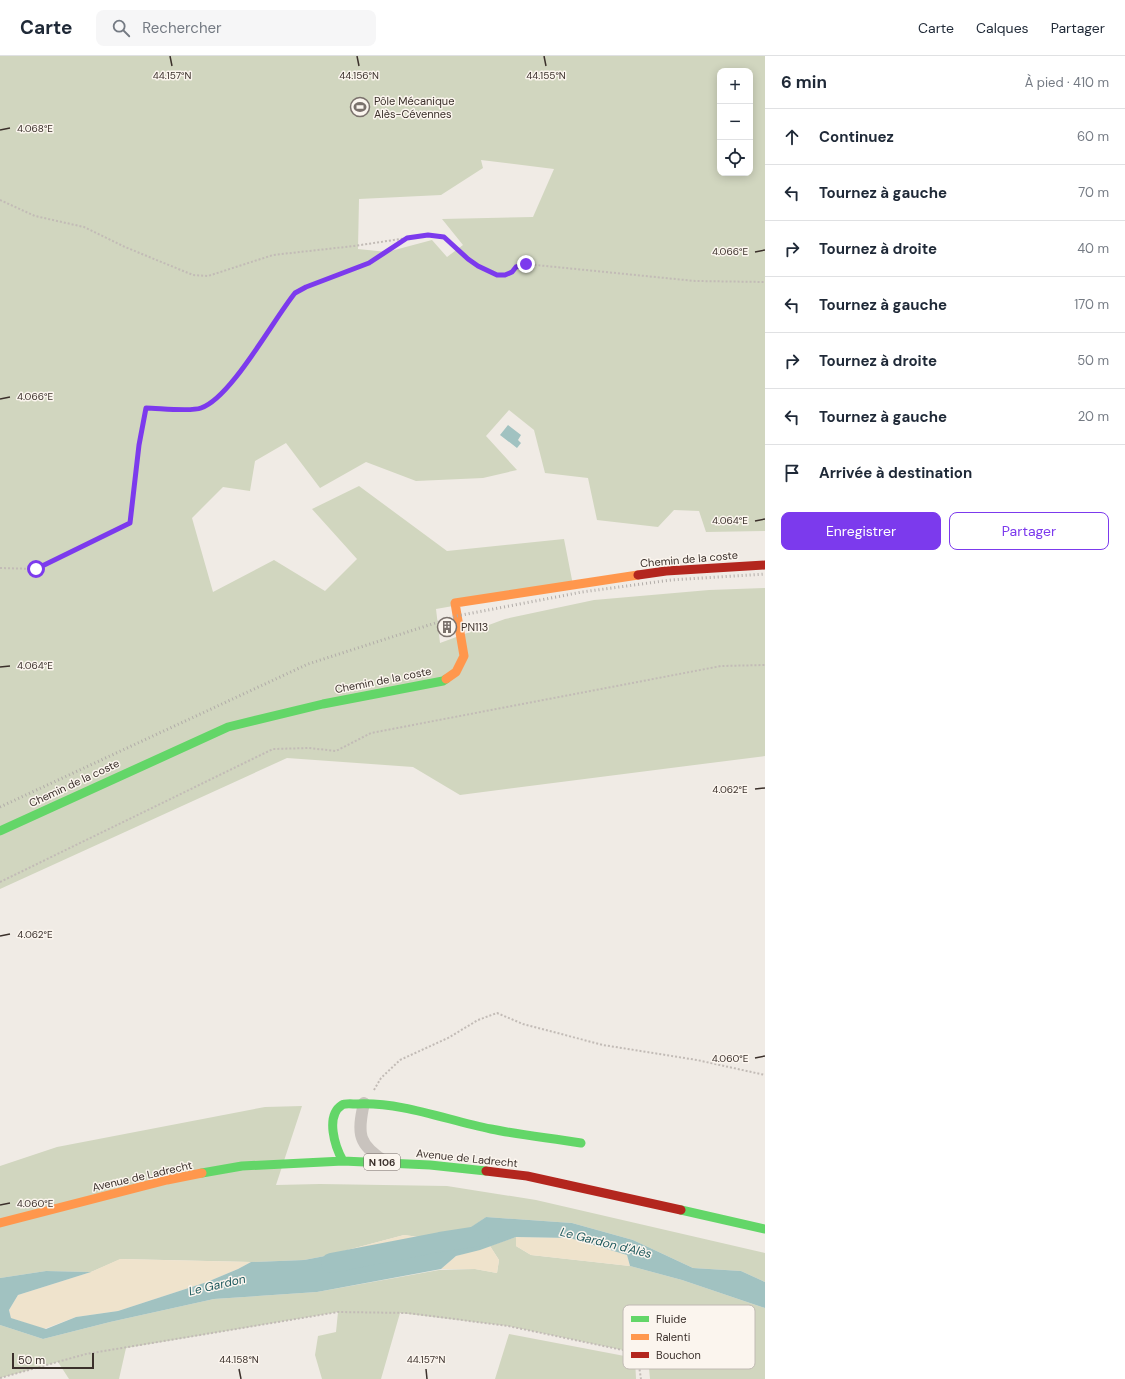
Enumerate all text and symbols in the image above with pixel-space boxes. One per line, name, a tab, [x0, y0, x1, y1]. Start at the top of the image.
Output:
search box	[96, 10, 376, 46]
text: Carte	[20, 15, 72, 40]
icon: search	[110, 17, 132, 39]
text: Rechercher	[142, 18, 222, 38]
text: Carte	[918, 19, 954, 37]
text: Calques	[976, 19, 1029, 37]
text: Partager	[1051, 19, 1105, 37]
map controls	[717, 68, 753, 176]
button: +	[717, 68, 753, 104]
text: 44.157°N	[153, 69, 191, 82]
text: 44.156°N	[339, 69, 379, 82]
text: 44.155°N	[526, 69, 566, 82]
text: 6 min	[781, 71, 827, 93]
text: À pied · 410 m	[1025, 74, 1109, 91]
place label: Pôle Mécanique Alès-Cévennes	[374, 94, 454, 121]
sports icon: Pôle Mécanique Alès-Cévennes	[349, 96, 371, 118]
button: −	[717, 104, 753, 140]
text: 4.068°E	[17, 122, 53, 135]
icon: ahead	[781, 126, 803, 148]
text: Continuez	[819, 127, 894, 147]
text: 60 m	[1077, 128, 1109, 145]
button: locate	[717, 140, 753, 176]
icon: left	[781, 182, 803, 204]
text: Tournez à gauche	[819, 183, 947, 203]
text: 70 m	[1078, 184, 1109, 201]
icon: right	[781, 238, 803, 260]
text: Tournez à droite	[819, 239, 937, 259]
text: 40 m	[1077, 240, 1109, 257]
text: 4.066°E	[712, 245, 748, 258]
route end	[517, 255, 535, 273]
icon: left	[781, 294, 803, 316]
text: Tournez à gauche	[819, 295, 947, 315]
text: 170 m	[1074, 296, 1109, 313]
icon: right	[781, 350, 803, 372]
text: Tournez à droite	[819, 351, 937, 371]
text: 50 m	[1077, 352, 1109, 369]
text: 4.066°E	[17, 390, 53, 403]
icon: left	[781, 406, 803, 428]
text: Tournez à gauche	[819, 407, 947, 427]
text: 20 m	[1078, 408, 1109, 425]
icon: arrive	[781, 462, 803, 484]
text: Arrivée à destination	[819, 463, 972, 483]
button: Enregistrer	[781, 512, 941, 550]
button: Partager	[949, 512, 1109, 550]
text: 4.064°E	[712, 514, 748, 527]
street label: Chemin de la coste	[640, 548, 738, 570]
route start	[27, 560, 45, 578]
building icon: PN113	[436, 616, 458, 638]
place label: PN113	[461, 620, 488, 634]
text: 4.064°E	[17, 659, 53, 672]
street label: Chemin de la coste	[334, 664, 432, 696]
street label: Chemin de la coste	[27, 756, 121, 810]
text: 4.062°E	[712, 783, 748, 796]
text: 4.062°E	[17, 928, 53, 941]
text: 4.060°E	[712, 1052, 749, 1065]
street label: Avenue de Ladrecht	[416, 1146, 518, 1170]
road number: N 106	[364, 1154, 400, 1170]
street label: Avenue de Ladrecht	[91, 1158, 193, 1194]
text: 4.060°E	[17, 1197, 54, 1210]
water label: Le Gardon d'Alès	[559, 1224, 653, 1262]
water label: Le Gardon	[187, 1271, 247, 1299]
legend	[623, 1305, 755, 1369]
text: Fluide	[656, 1312, 686, 1326]
text: Ralenti	[656, 1330, 690, 1344]
text: Bouchon	[656, 1348, 701, 1362]
scale bar	[12, 1351, 94, 1370]
text: 50 m	[18, 1353, 45, 1367]
text: 44.158°N	[219, 1353, 259, 1366]
text: 44.157°N	[407, 1353, 445, 1366]

